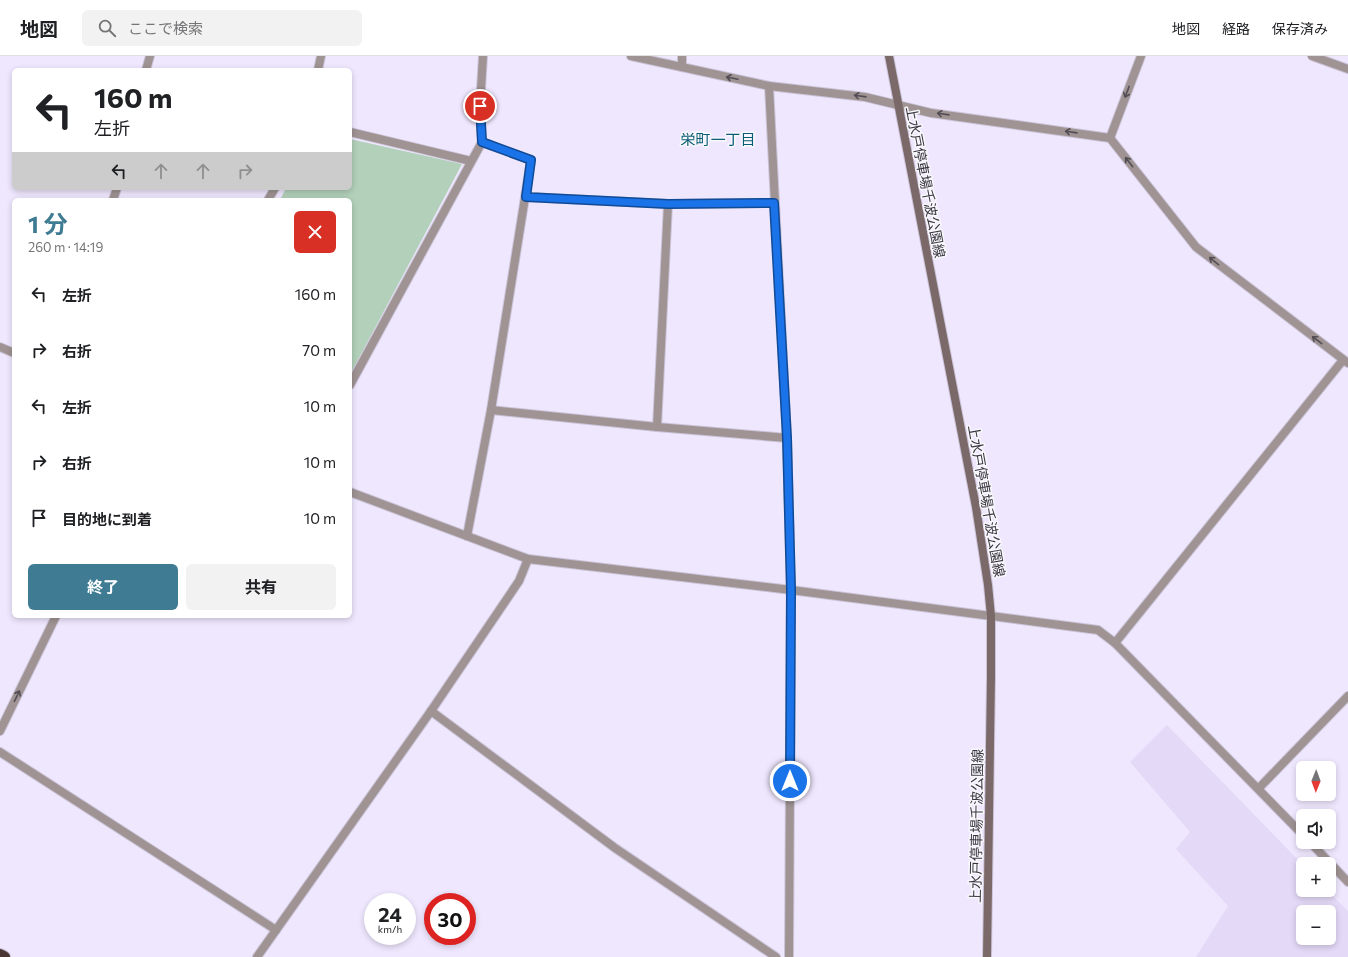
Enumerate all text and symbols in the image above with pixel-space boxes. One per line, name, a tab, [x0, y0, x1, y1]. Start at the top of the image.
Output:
search box	[82, 10, 362, 46]
text: 地図	[20, 17, 58, 40]
icon: search	[96, 17, 118, 39]
text: ここで検索	[128, 19, 203, 37]
text: 地図	[1172, 20, 1200, 37]
text: 経路	[1222, 20, 1250, 37]
text: 保存済み	[1272, 20, 1328, 37]
one-way arrow	[726, 73, 739, 81]
text: 160 m	[94, 80, 172, 114]
icon: left	[28, 84, 80, 136]
one-way arrow	[1123, 86, 1131, 98]
pin	[463, 89, 497, 123]
one-way arrow	[854, 92, 867, 100]
icon: arrive	[469, 95, 491, 117]
street label: 上水戸停車場千波公園線	[903, 105, 949, 259]
one-way arrow	[937, 110, 950, 118]
text: 左折	[94, 117, 130, 139]
one-way arrow	[1065, 128, 1078, 136]
district label: 栄町一丁目	[680, 130, 756, 148]
one-way arrow	[1125, 157, 1134, 168]
icon: left	[108, 160, 130, 182]
icon: ahead	[150, 160, 172, 182]
icon: ahead	[192, 160, 214, 182]
icon: right	[234, 160, 256, 182]
text: 1 分	[28, 209, 67, 238]
button: close	[294, 211, 336, 253]
text: 260 m · 14:19	[28, 239, 103, 255]
one-way arrow	[1208, 256, 1219, 265]
icon: left	[28, 283, 50, 305]
text: 160 m	[295, 285, 336, 303]
text: 左折	[62, 286, 92, 304]
one-way arrow	[1312, 335, 1323, 344]
icon: right	[28, 339, 50, 361]
text: 70 m	[302, 341, 336, 359]
text: 右折	[62, 342, 92, 360]
icon: left	[28, 395, 50, 417]
text: 10 m	[304, 397, 336, 415]
text: 左折	[62, 398, 92, 416]
street label: 上水戸停車場千波公園線	[965, 424, 1009, 578]
icon: right	[28, 451, 50, 473]
text: 10 m	[304, 453, 336, 471]
text: 右折	[62, 454, 92, 472]
icon: arrive	[28, 507, 50, 529]
text: 10 m	[304, 509, 336, 527]
text: 目的地に到着	[62, 510, 152, 528]
button: 終了	[28, 564, 178, 610]
button: 共有	[186, 564, 336, 610]
one-way arrow	[14, 690, 21, 702]
street label: 上水戸停車場千波公園線	[966, 749, 986, 903]
position arrow	[769, 760, 811, 802]
north arrow	[1296, 761, 1336, 801]
map controls	[1296, 761, 1336, 945]
button: sound	[1296, 809, 1336, 849]
button: +	[1296, 857, 1336, 897]
speed limit sign: 30	[424, 893, 476, 945]
text: 24	[378, 902, 402, 926]
button: −	[1296, 905, 1336, 945]
text: km/h	[378, 923, 402, 935]

